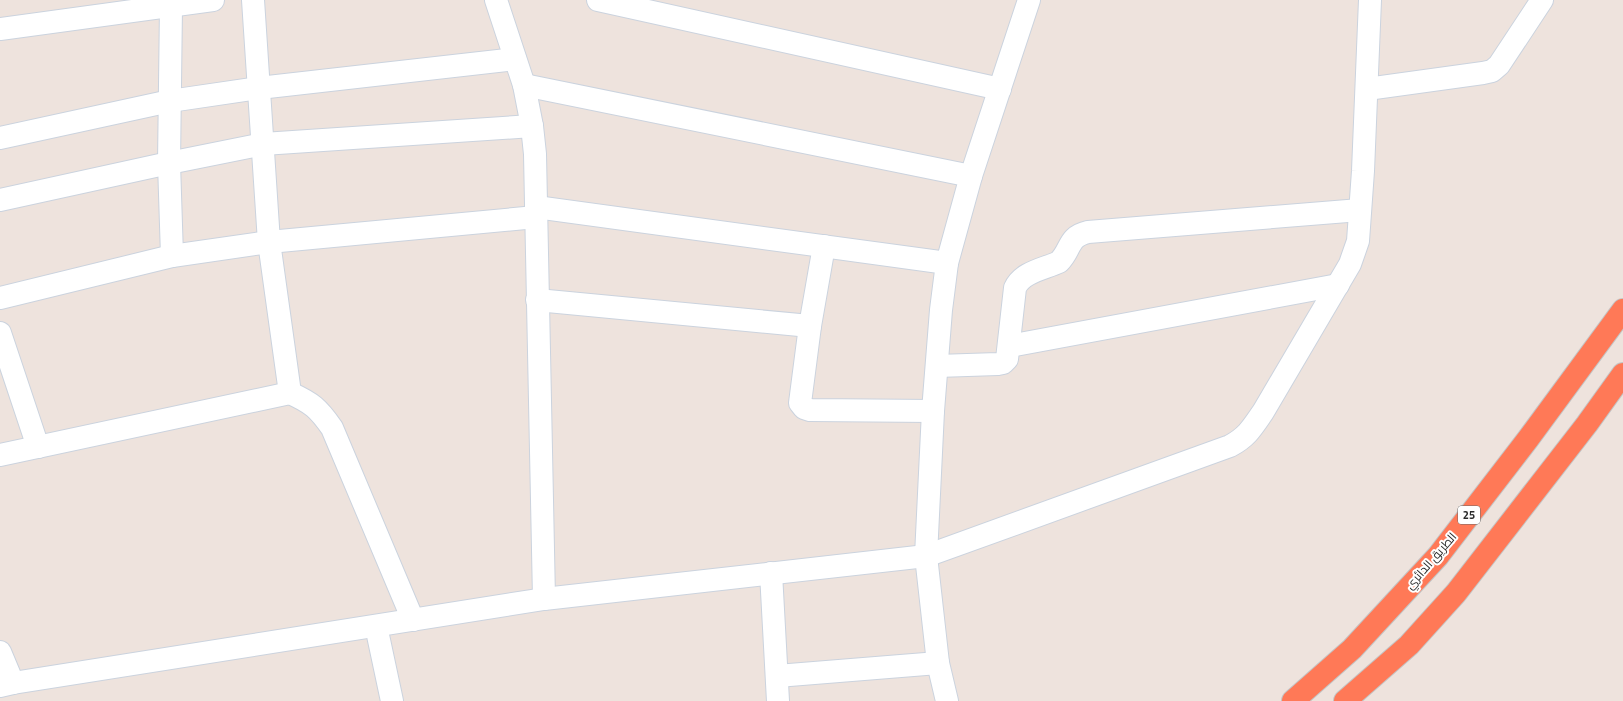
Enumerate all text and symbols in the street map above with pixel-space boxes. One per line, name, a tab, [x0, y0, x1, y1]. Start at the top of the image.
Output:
road number: 25	[1458, 506, 1480, 524]
street label: الطريق الدائري	[1400, 528, 1462, 594]

